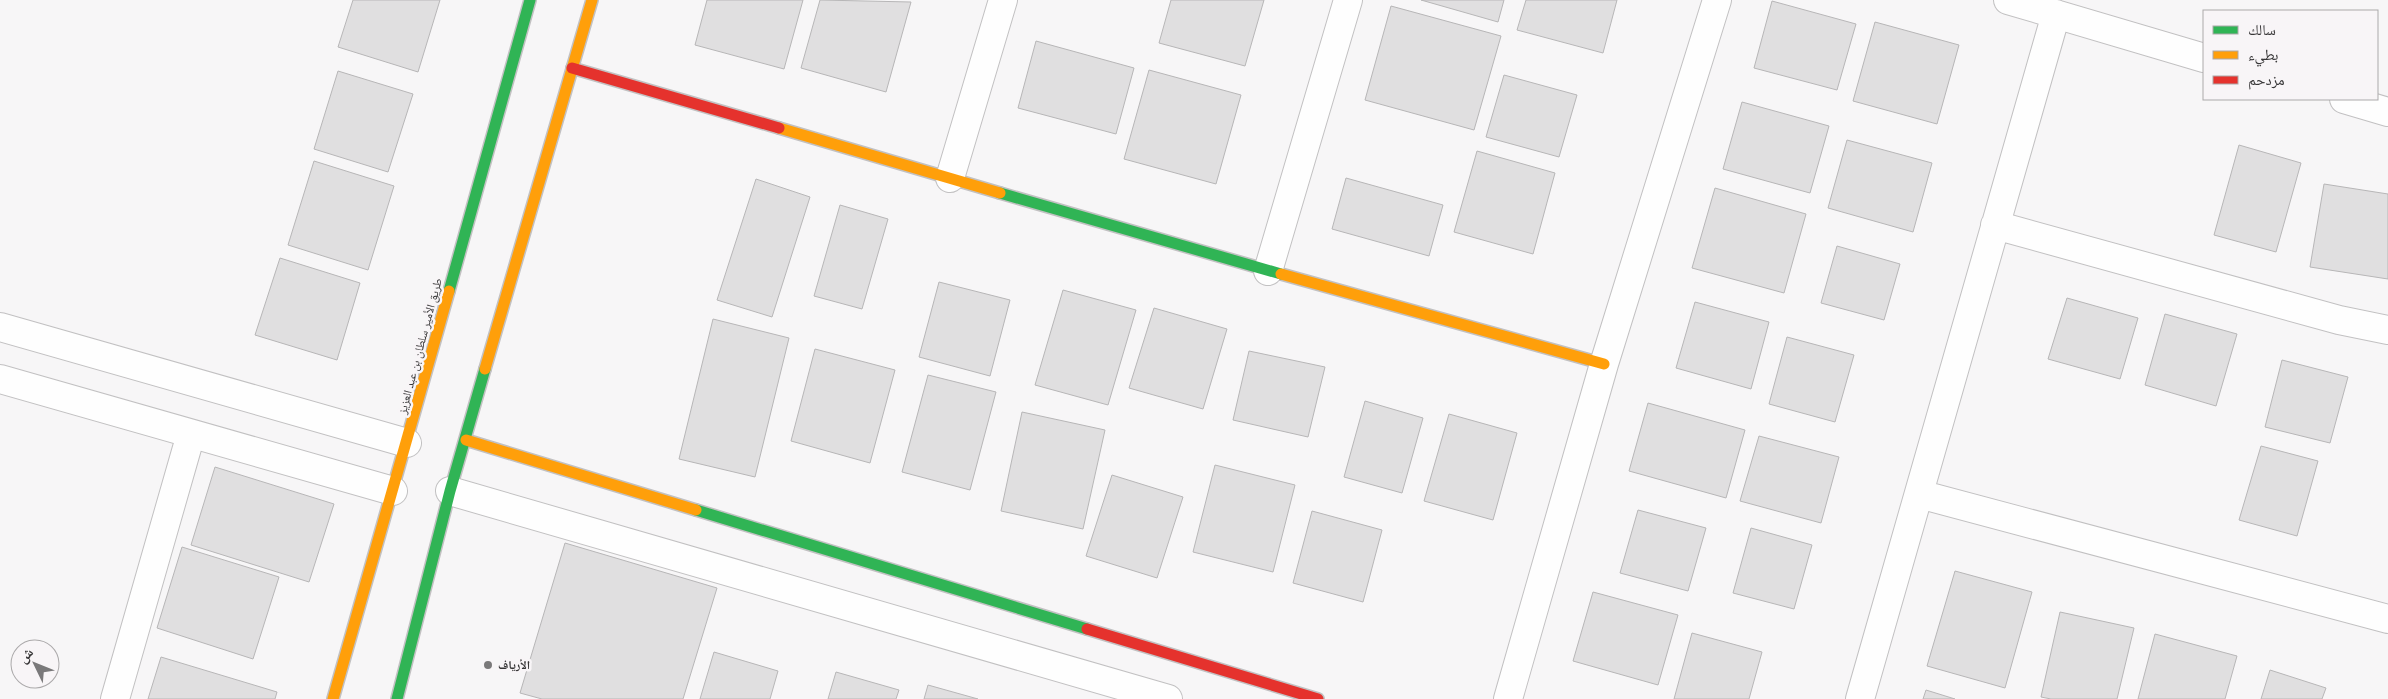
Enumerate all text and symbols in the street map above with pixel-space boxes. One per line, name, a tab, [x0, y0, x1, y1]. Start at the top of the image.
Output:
legend	[2203, 10, 2378, 100]
text: سالك	[2248, 19, 2276, 40]
text: بطيء	[2248, 44, 2278, 67]
text: مزدحم	[2248, 69, 2285, 90]
street label: طريق الأمير سلطان بن عبد العزيز	[394, 276, 446, 417]
north arrow	[10, 639, 60, 689]
text: ش	[14, 643, 37, 667]
place label: الأرياف	[498, 657, 530, 673]
marker: الأرياف	[482, 659, 494, 671]

